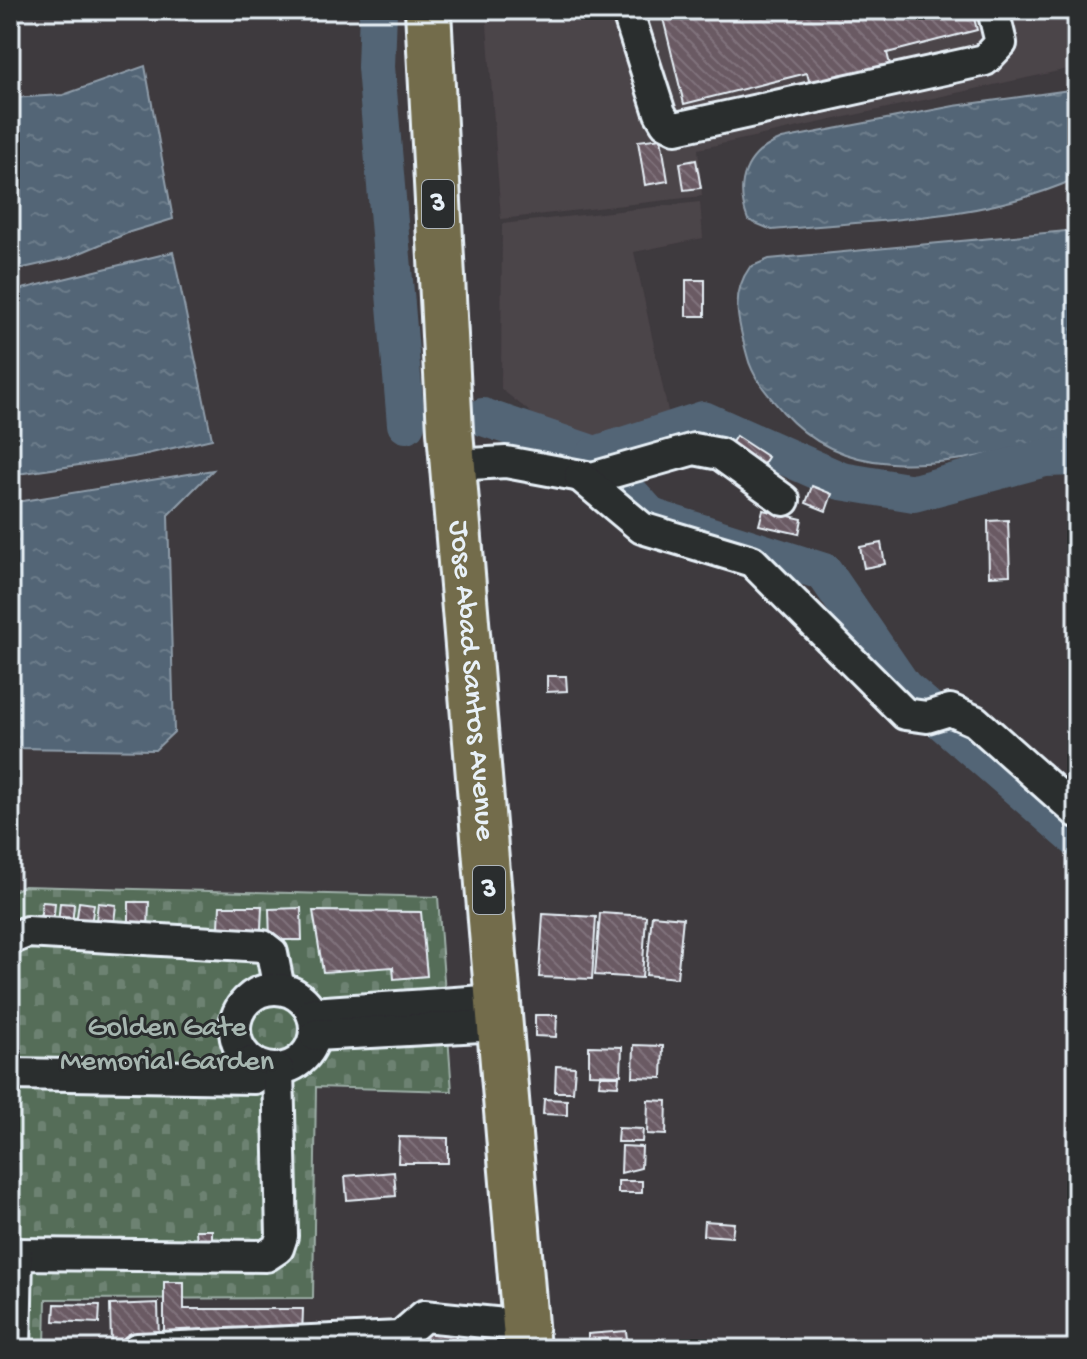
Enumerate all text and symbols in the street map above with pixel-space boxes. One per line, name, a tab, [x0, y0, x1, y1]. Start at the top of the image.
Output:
road number: 3	[422, 180, 454, 228]
street label: Jose Abad Santos Avenue	[440, 519, 502, 843]
road number: 3	[473, 866, 505, 914]
park label: Golden Gate Memorial Garden	[60, 1012, 274, 1081]

